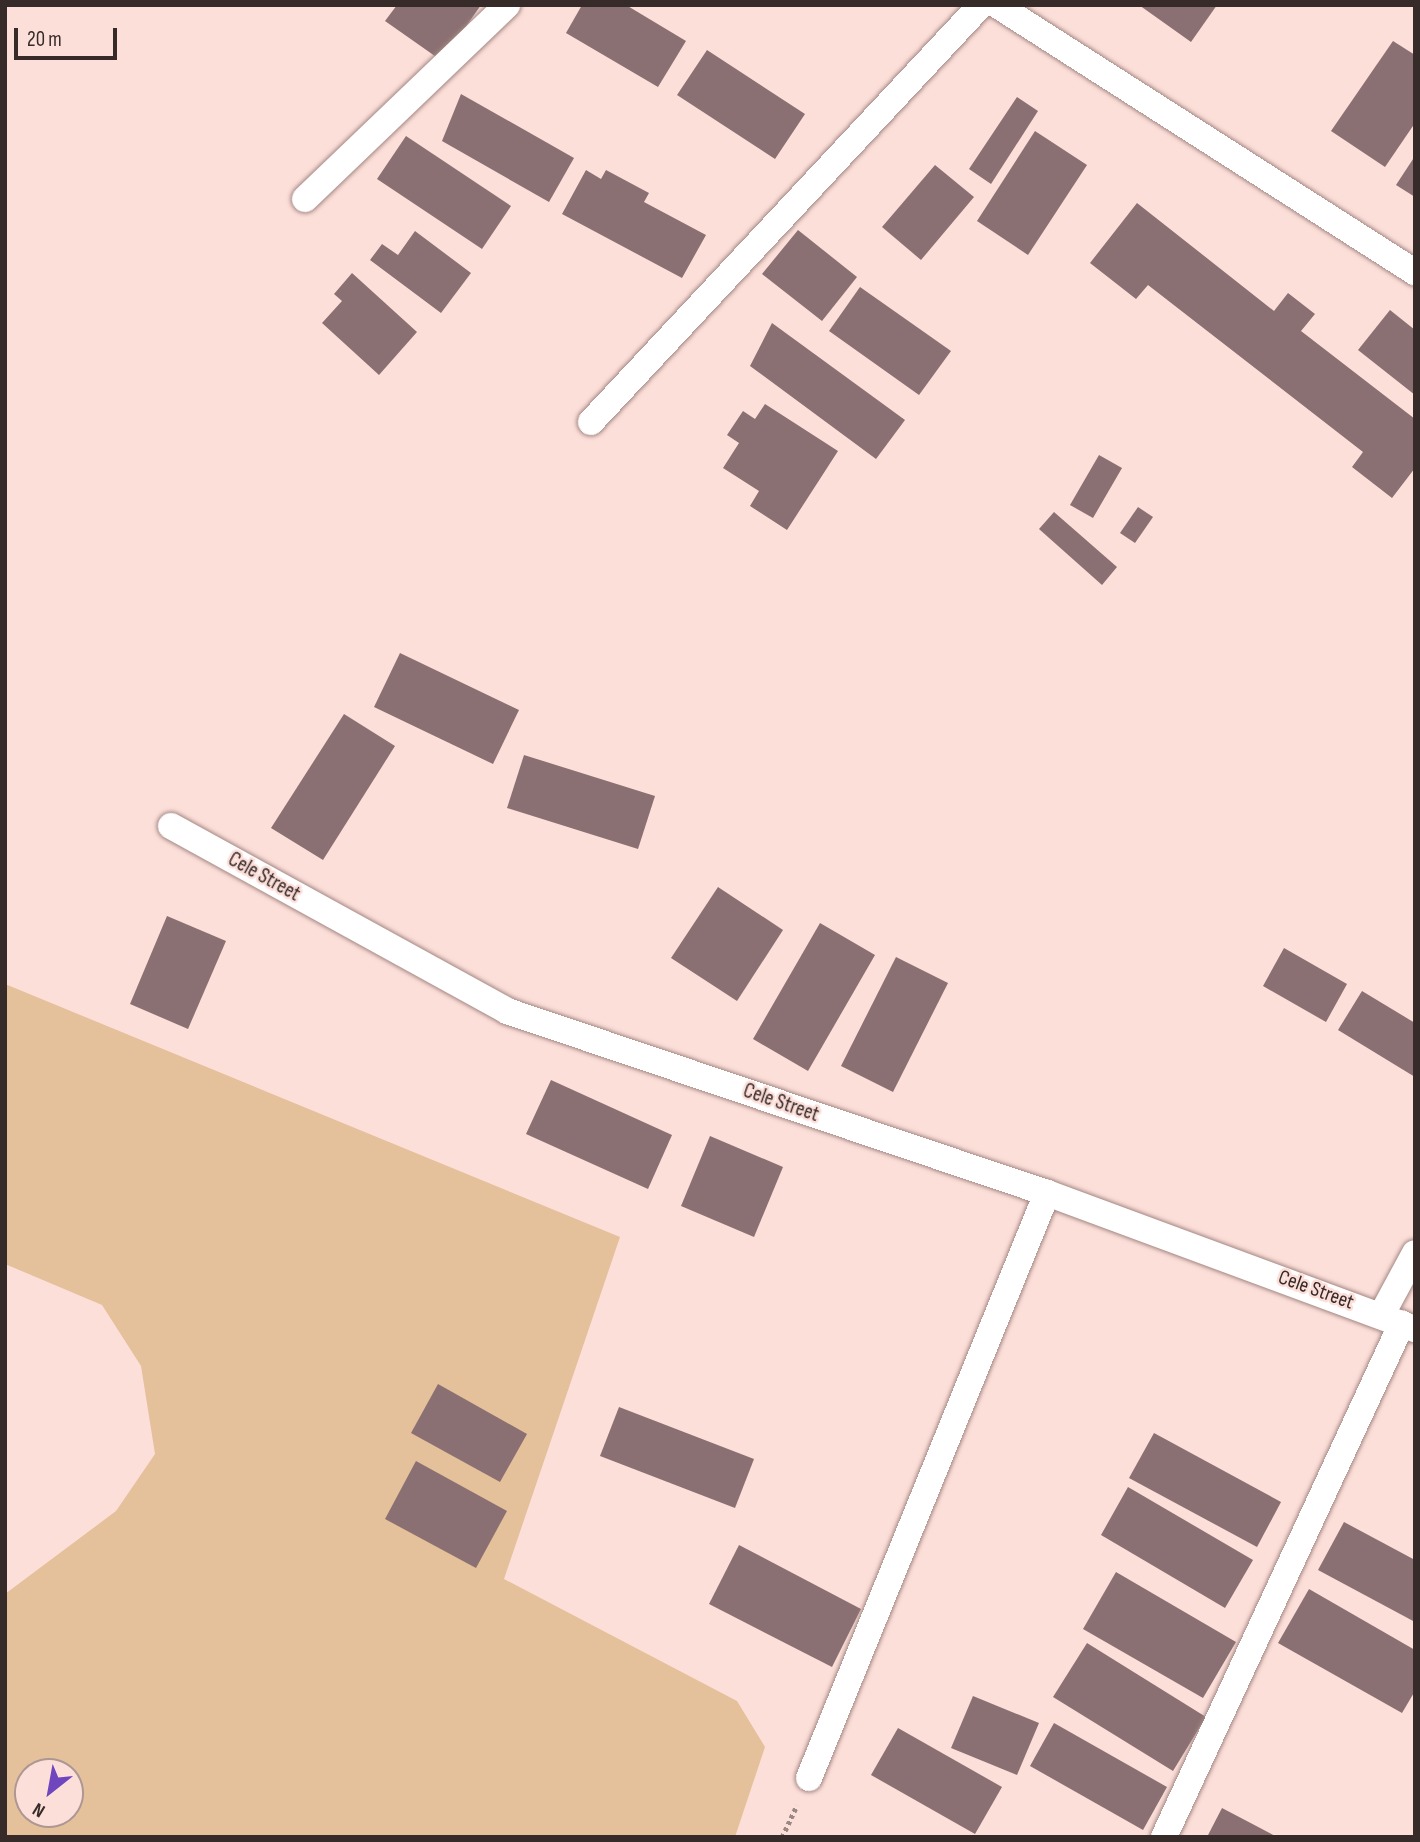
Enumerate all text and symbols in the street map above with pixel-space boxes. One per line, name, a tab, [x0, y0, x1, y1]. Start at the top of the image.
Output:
scale bar	[18, 14, 121, 58]
text: 20 m	[27, 27, 62, 52]
street label: Cele Street	[224, 847, 304, 907]
street label: Cele Street	[740, 1078, 822, 1128]
street label: Cele Street	[1275, 1265, 1357, 1315]
north arrow	[14, 1758, 84, 1828]
text: N	[29, 1797, 49, 1822]

